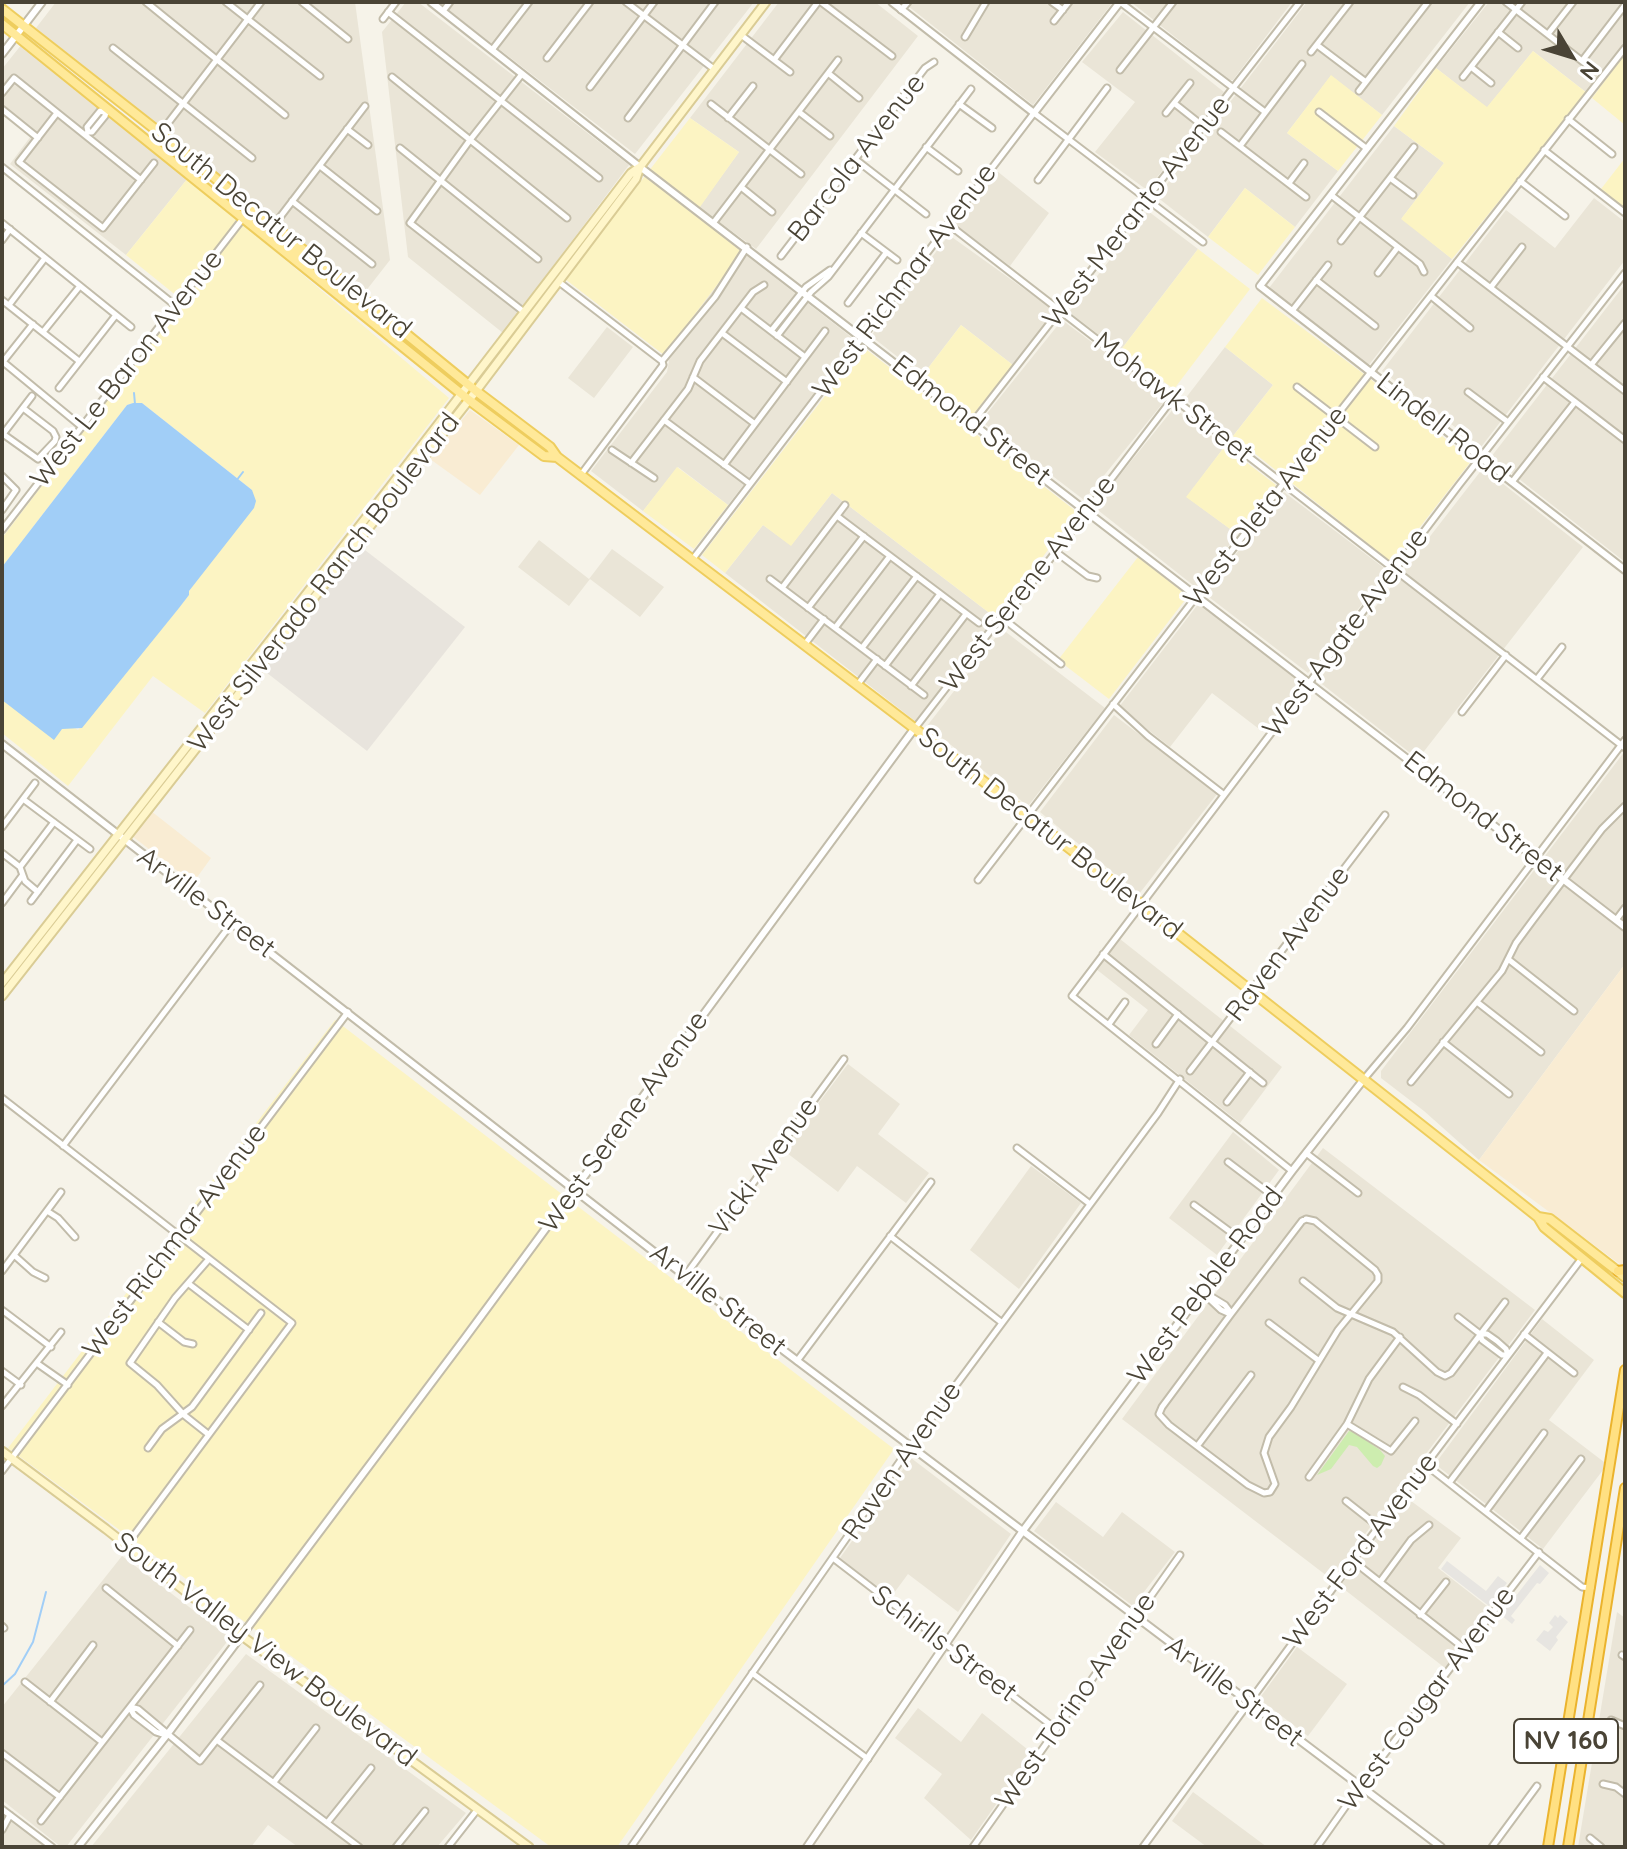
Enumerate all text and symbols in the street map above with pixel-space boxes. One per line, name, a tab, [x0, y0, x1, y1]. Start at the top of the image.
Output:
north arrow	[1531, 16, 1611, 96]
text: N	[1574, 56, 1606, 86]
street label: Barcola Avenue	[781, 67, 933, 249]
street label: West Meranto Avenue	[1036, 89, 1238, 335]
street label: South Decatur Boulevard	[144, 116, 418, 346]
street label: West Richmar Avenue	[806, 157, 1004, 405]
street label: West Le Baron Avenue	[24, 243, 230, 495]
street label: Mohawk Street	[1087, 325, 1259, 471]
street label: Edmond Street	[885, 349, 1057, 493]
street label: Lindell Road	[1370, 366, 1516, 490]
street label: West Oleta Avenue	[1177, 400, 1355, 614]
street label: West Silverado Ranch Boulevard	[181, 407, 467, 759]
street label: West Serene Avenue	[933, 469, 1123, 699]
street label: West Agate Avenue	[1256, 522, 1436, 744]
street label: South Decatur Boulevard	[912, 721, 1188, 947]
street label: Edmond Street	[1397, 745, 1569, 889]
street label: Arville Street	[131, 840, 281, 966]
street label: Raven Avenue	[1219, 860, 1357, 1028]
street label: West Serene Avenue	[532, 1005, 716, 1239]
street label: Vicki Avenue	[702, 1091, 826, 1243]
street label: West Richmar Avenue	[76, 1117, 274, 1365]
street label: West Pebble Road	[1121, 1181, 1291, 1391]
street label: Arville Street	[643, 1236, 793, 1364]
street label: Raven Avenue	[835, 1375, 969, 1547]
street label: West Ford Avenue	[1277, 1447, 1445, 1655]
street label: South Valley View Boulevard	[107, 1525, 423, 1775]
street label: Schirlls Street	[865, 1578, 1023, 1710]
street label: West Cougar Avenue	[1332, 1580, 1522, 1818]
street label: West Torino Avenue	[989, 1586, 1163, 1816]
street label: Arville Street	[1159, 1629, 1309, 1755]
road number: NV 160	[1514, 1719, 1618, 1763]

